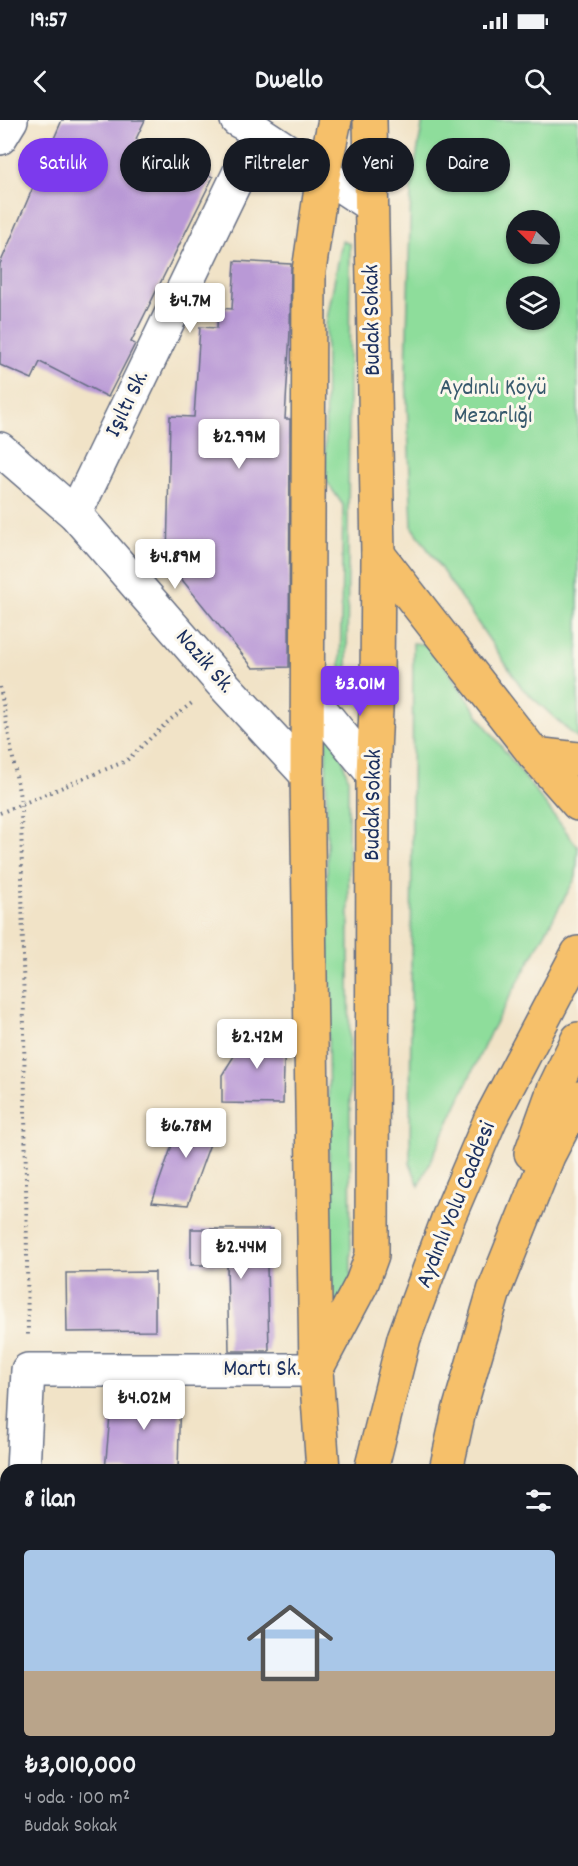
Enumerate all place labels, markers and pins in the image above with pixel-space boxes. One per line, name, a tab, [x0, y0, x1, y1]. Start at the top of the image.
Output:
pin: ₺4.7M	[148, 283, 232, 334]
pin: ₺2.99M	[190, 419, 288, 470]
pin: ₺4.89M	[126, 539, 224, 590]
pin: ₺3.01M	[311, 666, 409, 717]
pin: ₺2.42M	[208, 1019, 306, 1070]
pin: ₺6.78M	[137, 1108, 235, 1159]
pin: ₺2.44M	[192, 1229, 290, 1280]
pin: ₺4.02M	[95, 1380, 193, 1431]

